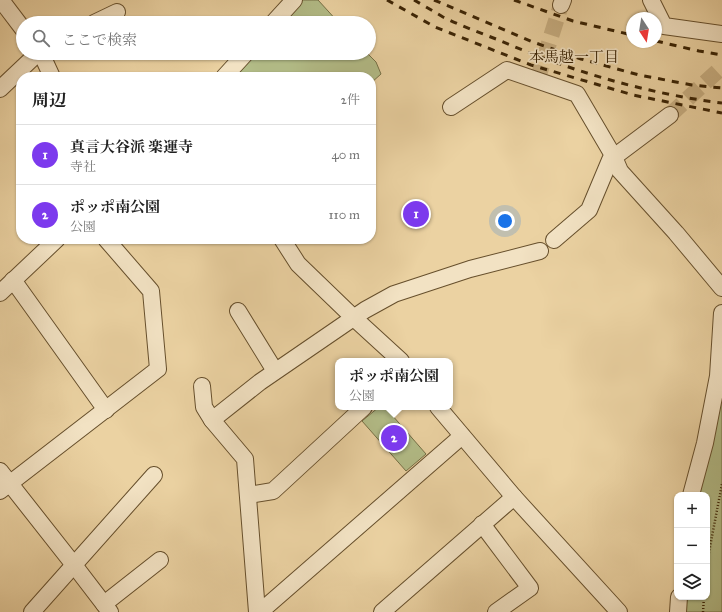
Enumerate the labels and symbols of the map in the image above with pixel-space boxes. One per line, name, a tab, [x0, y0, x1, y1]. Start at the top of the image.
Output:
north arrow	[626, 12, 662, 48]
district label: 本馬越一丁目	[529, 48, 619, 66]
pin: 1	[403, 199, 429, 229]
your location	[495, 211, 515, 231]
pin: 2	[381, 423, 407, 453]

